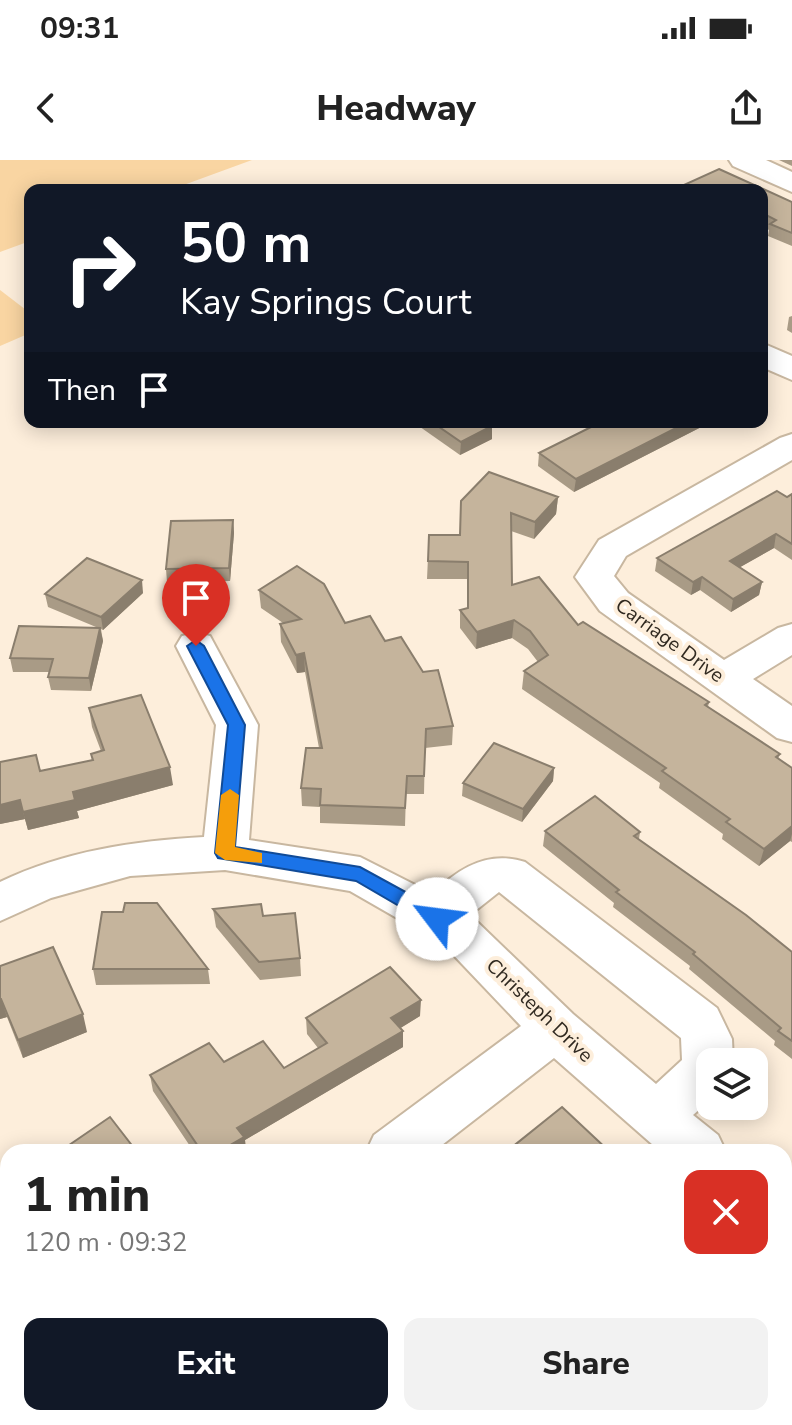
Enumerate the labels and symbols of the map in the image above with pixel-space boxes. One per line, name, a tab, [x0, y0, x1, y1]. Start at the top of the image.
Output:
pin	[162, 564, 230, 646]
street label: Carriage Drive	[610, 592, 730, 689]
position arrow	[395, 877, 479, 961]
street label: Christeph Drive	[480, 952, 599, 1068]

